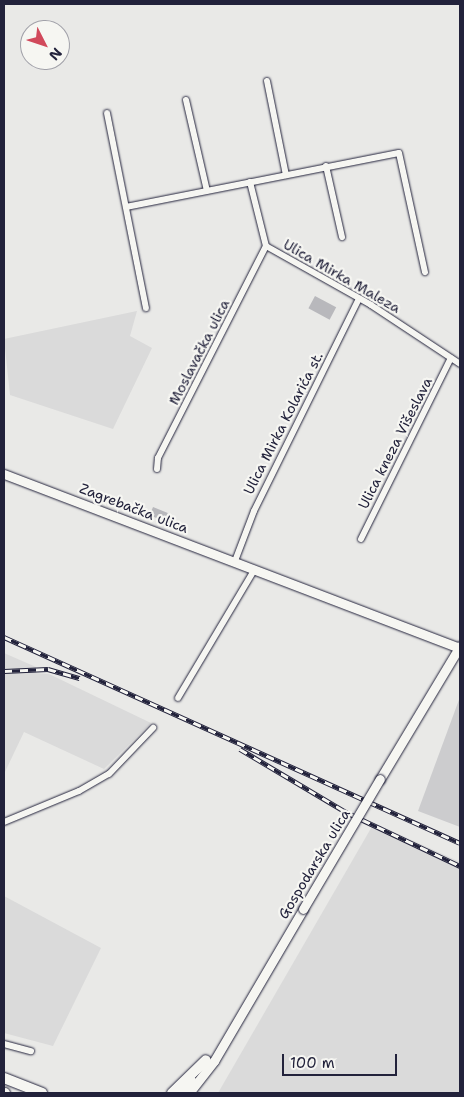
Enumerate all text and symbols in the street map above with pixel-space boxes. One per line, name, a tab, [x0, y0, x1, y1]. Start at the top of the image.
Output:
north arrow	[20, 20, 70, 70]
text: N	[45, 44, 66, 64]
street label: Ulica Mirka Maleza	[280, 236, 404, 316]
street label: Moslavačka ulica	[165, 296, 233, 408]
street label: Ulica Mirka Kolarića st.	[240, 349, 326, 497]
street label: Ulica kneza Višeslava	[354, 374, 436, 512]
street label: Zagrebačka ulica	[77, 480, 191, 536]
street label: Gospodarska ulica	[275, 806, 353, 922]
scale bar	[284, 1044, 399, 1076]
text: 100 m	[290, 1053, 335, 1073]

